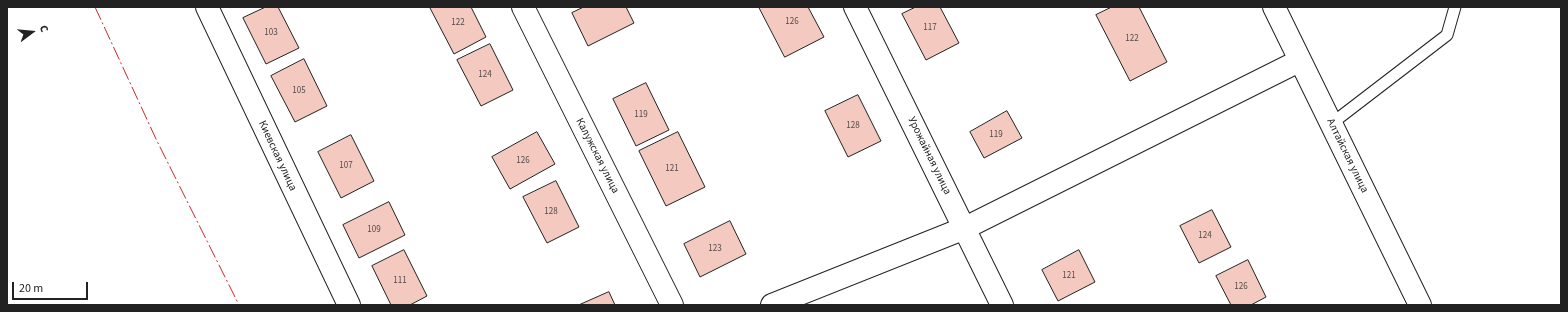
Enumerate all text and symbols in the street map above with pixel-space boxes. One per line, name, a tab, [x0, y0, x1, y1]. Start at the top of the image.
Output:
north arrow	[12, 12, 52, 52]
house number: 126	[785, 17, 799, 27]
house number: 122	[451, 18, 465, 28]
text: С	[36, 23, 52, 34]
house number: 117	[923, 23, 937, 33]
house number: 103	[264, 28, 278, 38]
house number: 122	[1125, 34, 1139, 44]
house number: 124	[478, 70, 492, 80]
house number: 105	[292, 86, 306, 96]
house number: 119	[634, 110, 648, 120]
street label: Урожайная улица	[904, 115, 954, 197]
street label: Калужская улица	[572, 116, 622, 196]
street label: Алтайская улица	[1323, 117, 1371, 195]
street label: Киевская улица	[255, 119, 299, 193]
house number: 128	[846, 121, 860, 131]
house number: 119	[989, 130, 1003, 140]
house number: 126	[516, 156, 530, 166]
house number: 107	[339, 161, 353, 171]
house number: 121	[665, 164, 679, 174]
house number: 128	[544, 207, 558, 217]
house number: 109	[367, 225, 381, 235]
house number: 124	[1198, 231, 1212, 241]
house number: 123	[708, 244, 722, 254]
house number: 121	[1062, 271, 1076, 281]
scale bar	[14, 274, 90, 300]
house number: 111	[393, 276, 407, 286]
text: 20 m	[19, 280, 43, 297]
house number: 126	[1234, 282, 1248, 292]

